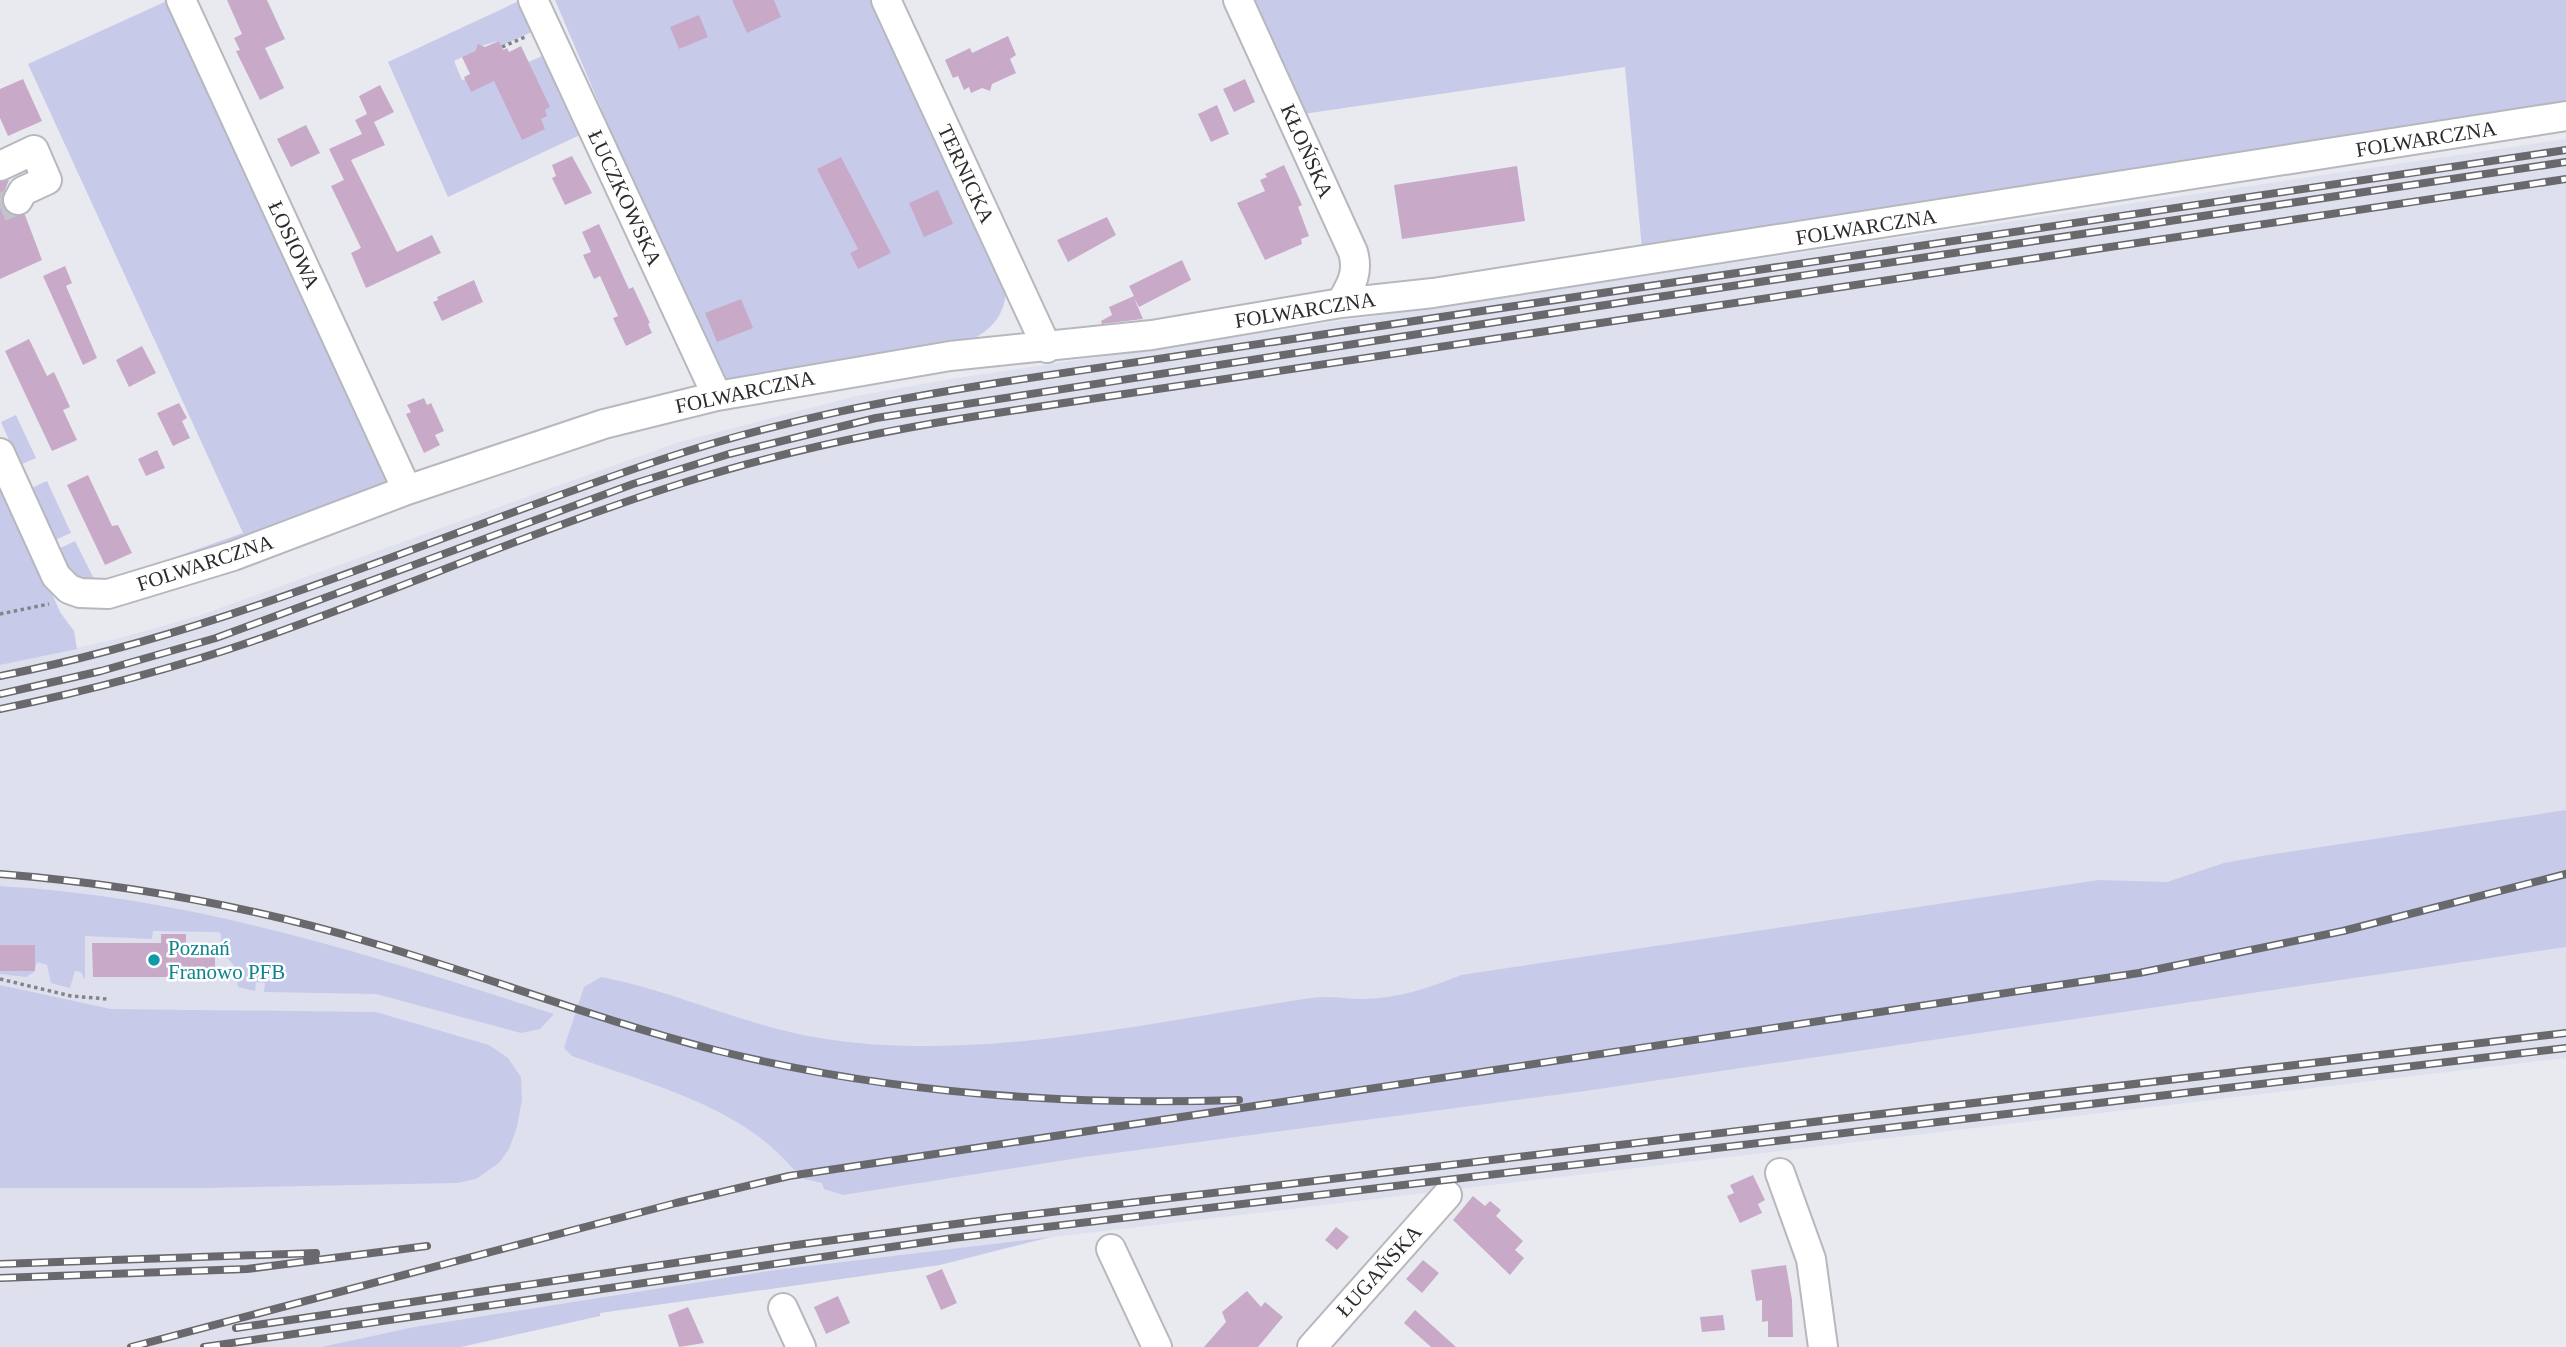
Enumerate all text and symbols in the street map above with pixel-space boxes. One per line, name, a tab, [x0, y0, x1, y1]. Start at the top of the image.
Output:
street label: KŁOŃSKA	[1276, 100, 1339, 202]
street label: FOLWARCZNA	[2354, 116, 2499, 162]
street label: TERNICKA	[933, 121, 1000, 228]
street label: ŁUCZKOWSKA	[583, 126, 667, 270]
street label: ŁOSIOWA	[263, 197, 325, 294]
street label: FOLWARCZNA	[1794, 204, 1939, 250]
street label: FOLWARCZNA	[1233, 287, 1378, 333]
street label: FOLWARCZNA	[673, 365, 818, 418]
street label: FOLWARCZNA	[134, 529, 277, 596]
place label: Poznań Franowo PFB	[168, 936, 285, 984]
marker: Poznań Franowo PFB	[146, 952, 162, 968]
street label: ŁUGAŃSKA	[1331, 1219, 1427, 1322]

